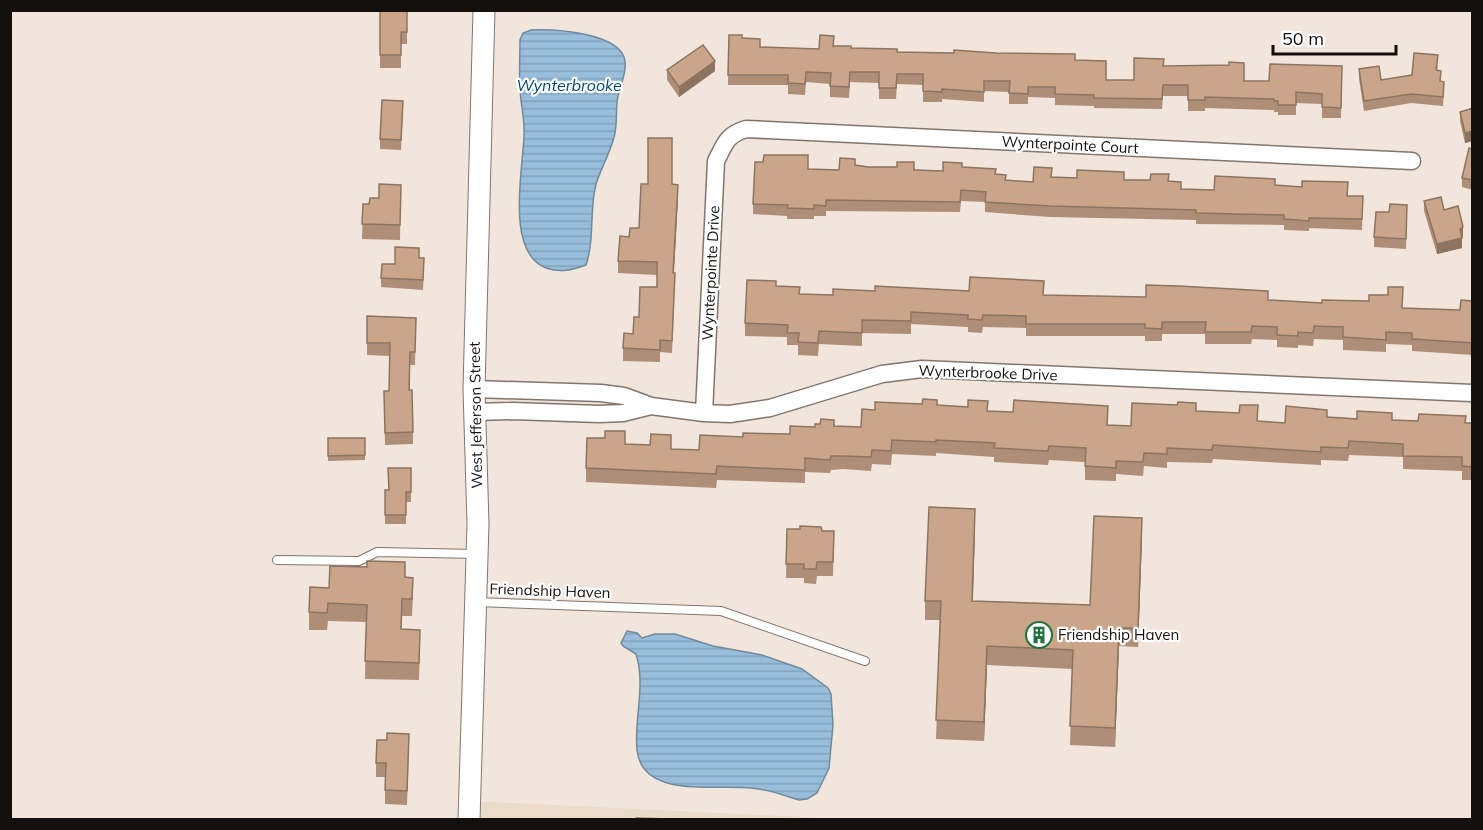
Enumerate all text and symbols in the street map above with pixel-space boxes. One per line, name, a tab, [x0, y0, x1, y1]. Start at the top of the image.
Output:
scale bar	[1273, 18, 1396, 56]
text: 50 m	[1282, 27, 1324, 50]
water label: Wynterbrooke	[516, 75, 622, 95]
street label: Wynterpointe Court	[1001, 131, 1139, 158]
street label: Wynterpointe Drive	[697, 205, 724, 341]
street label: West Jefferson Street	[465, 341, 486, 489]
street label: Wynterbrooke Drive	[918, 361, 1058, 384]
street label: Friendship Haven	[489, 579, 611, 602]
building icon: Friendship Haven	[1024, 620, 1054, 650]
place label: Friendship Haven	[1058, 625, 1179, 644]

